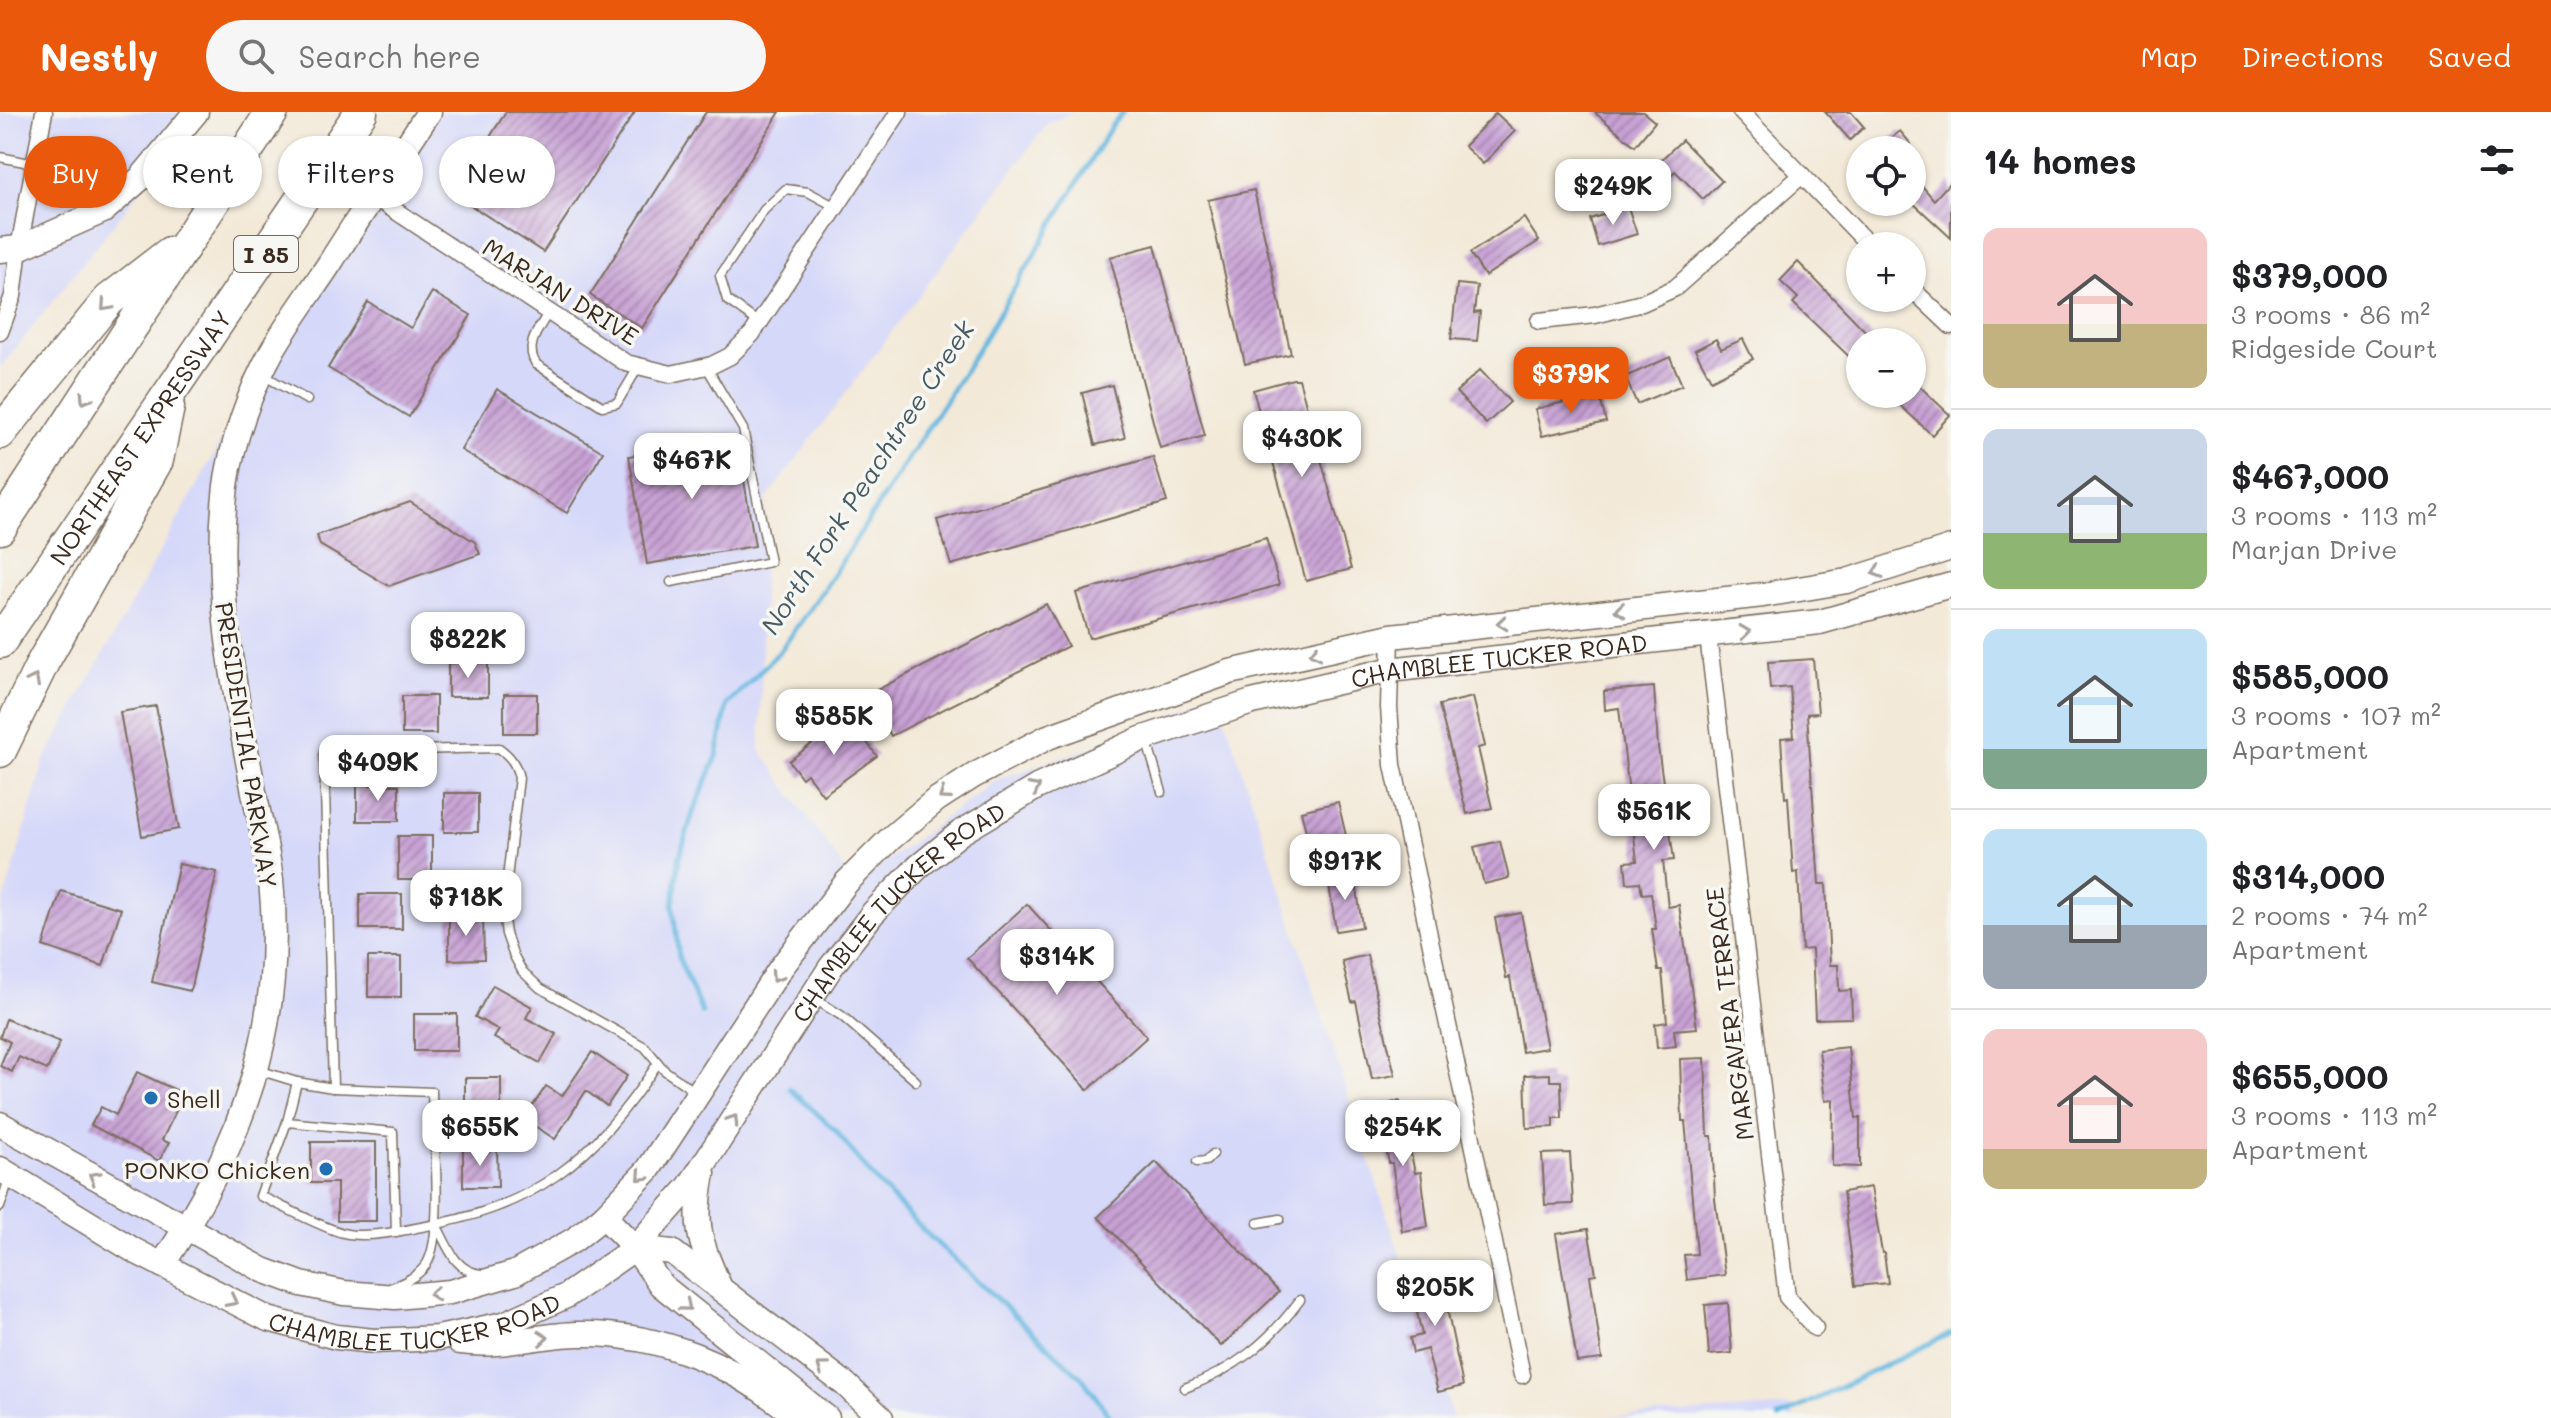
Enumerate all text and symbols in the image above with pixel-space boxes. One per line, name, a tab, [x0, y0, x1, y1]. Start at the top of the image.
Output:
search box	[206, 20, 766, 92]
text: Nestly	[40, 31, 158, 81]
icon: search	[234, 34, 278, 78]
text: Search here	[298, 36, 481, 76]
text: Map	[2141, 38, 2198, 74]
text: Directions	[2242, 38, 2384, 74]
text: Saved	[2428, 38, 2511, 74]
chip: Buy	[24, 136, 127, 208]
chip: Rent	[143, 136, 262, 208]
chip: Filters	[278, 136, 423, 208]
chip: New	[439, 136, 555, 208]
map controls	[1846, 136, 1926, 408]
button: locate	[1846, 136, 1926, 216]
text: 14 homes	[1983, 138, 2137, 183]
icon: filters	[2475, 138, 2519, 182]
pin: $249K	[1557, 159, 1669, 227]
text: $249K	[1573, 168, 1653, 202]
street label: MARJAN DRIVE	[477, 231, 645, 351]
button: +	[1846, 232, 1926, 312]
road number: I 85	[234, 236, 298, 272]
text: $379,000	[2231, 252, 2388, 297]
icon: home	[2047, 260, 2143, 356]
one-way arrow	[101, 296, 115, 311]
text: 3 rooms · 86 m²	[2231, 297, 2430, 331]
street label: NORTHEAST EXPRESSWAY	[42, 304, 237, 570]
water label: North Fork Peachtree Creek	[753, 312, 982, 641]
button: −	[1846, 328, 1926, 408]
text: Ridgeside Court	[2231, 331, 2437, 365]
pin: $379K	[1515, 347, 1627, 415]
text: $379K	[1532, 356, 1610, 390]
one-way arrow	[79, 390, 94, 405]
pin: $430K	[1246, 411, 1358, 479]
text: $430K	[1261, 420, 1343, 454]
pin: $467K	[636, 433, 748, 501]
text: $467K	[652, 442, 732, 476]
text: $467,000	[2231, 453, 2389, 498]
icon: home	[2047, 461, 2143, 557]
text: 3 rooms · 113 m²	[2231, 498, 2437, 532]
text: Marjan Drive	[2231, 532, 2397, 566]
one-way arrow	[1870, 562, 1884, 578]
street label: PRESIDENTIAL PARKWAY	[209, 600, 285, 890]
one-way arrow	[1613, 602, 1626, 619]
pin: $822K	[412, 612, 524, 680]
one-way arrow	[1495, 615, 1508, 632]
text: $822K	[429, 621, 507, 655]
one-way arrow	[1739, 623, 1752, 640]
street label: CHAMBLEE TUCKER ROAD	[1348, 626, 1649, 694]
one-way arrow	[1309, 644, 1322, 661]
text: $585,000	[2231, 653, 2389, 698]
icon: home	[2047, 661, 2143, 757]
one-way arrow	[24, 674, 39, 689]
pin: $585K	[778, 689, 890, 757]
text: $585K	[794, 698, 874, 732]
text: 3 rooms · 107 m²	[2231, 698, 2441, 732]
text: Apartment	[2231, 732, 2368, 766]
pin: $409K	[322, 735, 434, 803]
text: $409K	[337, 744, 419, 778]
one-way arrow	[1027, 783, 1042, 798]
pin: $561K	[1598, 784, 1710, 852]
one-way arrow	[938, 785, 952, 800]
text: $561K	[1616, 793, 1692, 827]
street label: CHAMBLEE TUCKER ROAD	[784, 794, 1010, 1027]
pin: $917K	[1289, 834, 1401, 902]
text: $917K	[1308, 843, 1382, 877]
text: $314,000	[2231, 853, 2385, 898]
icon: home	[2047, 861, 2143, 957]
pin: $718K	[410, 870, 522, 938]
text: $718K	[428, 879, 504, 913]
street label: MARGAVERA TERRACE	[1698, 886, 1760, 1142]
text: 2 rooms · 74 m²	[2231, 898, 2428, 932]
pin: $314K	[1001, 929, 1113, 997]
text: Apartment	[2231, 932, 2368, 966]
text: $314K	[1019, 938, 1095, 972]
one-way arrow	[770, 968, 785, 982]
text: $655,000	[2231, 1053, 2388, 1098]
icon: home	[2047, 1061, 2143, 1157]
place label: Shell	[167, 1083, 221, 1114]
marker: Shell	[142, 1089, 160, 1107]
text: 3 rooms · 113 m²	[2231, 1098, 2437, 1132]
pin: $655K	[424, 1100, 536, 1168]
pin: $254K	[1347, 1100, 1459, 1168]
text: $655K	[440, 1109, 520, 1143]
text: $254K	[1363, 1109, 1443, 1143]
one-way arrow	[723, 1114, 738, 1128]
text: Apartment	[2231, 1132, 2368, 1166]
place label: PONKO Chicken	[124, 1154, 310, 1185]
marker: PONKO Chicken	[317, 1160, 335, 1178]
one-way arrow	[636, 1167, 651, 1181]
one-way arrow	[88, 1172, 102, 1187]
pin: $205K	[1379, 1260, 1491, 1328]
text: $205K	[1395, 1269, 1475, 1303]
street label: CHAMBLEE TUCKER ROAD	[266, 1285, 565, 1357]
one-way arrow	[427, 1285, 440, 1302]
one-way arrow	[223, 1291, 238, 1306]
one-way arrow	[677, 1296, 691, 1311]
one-way arrow	[536, 1330, 550, 1347]
one-way arrow	[816, 1362, 831, 1376]

